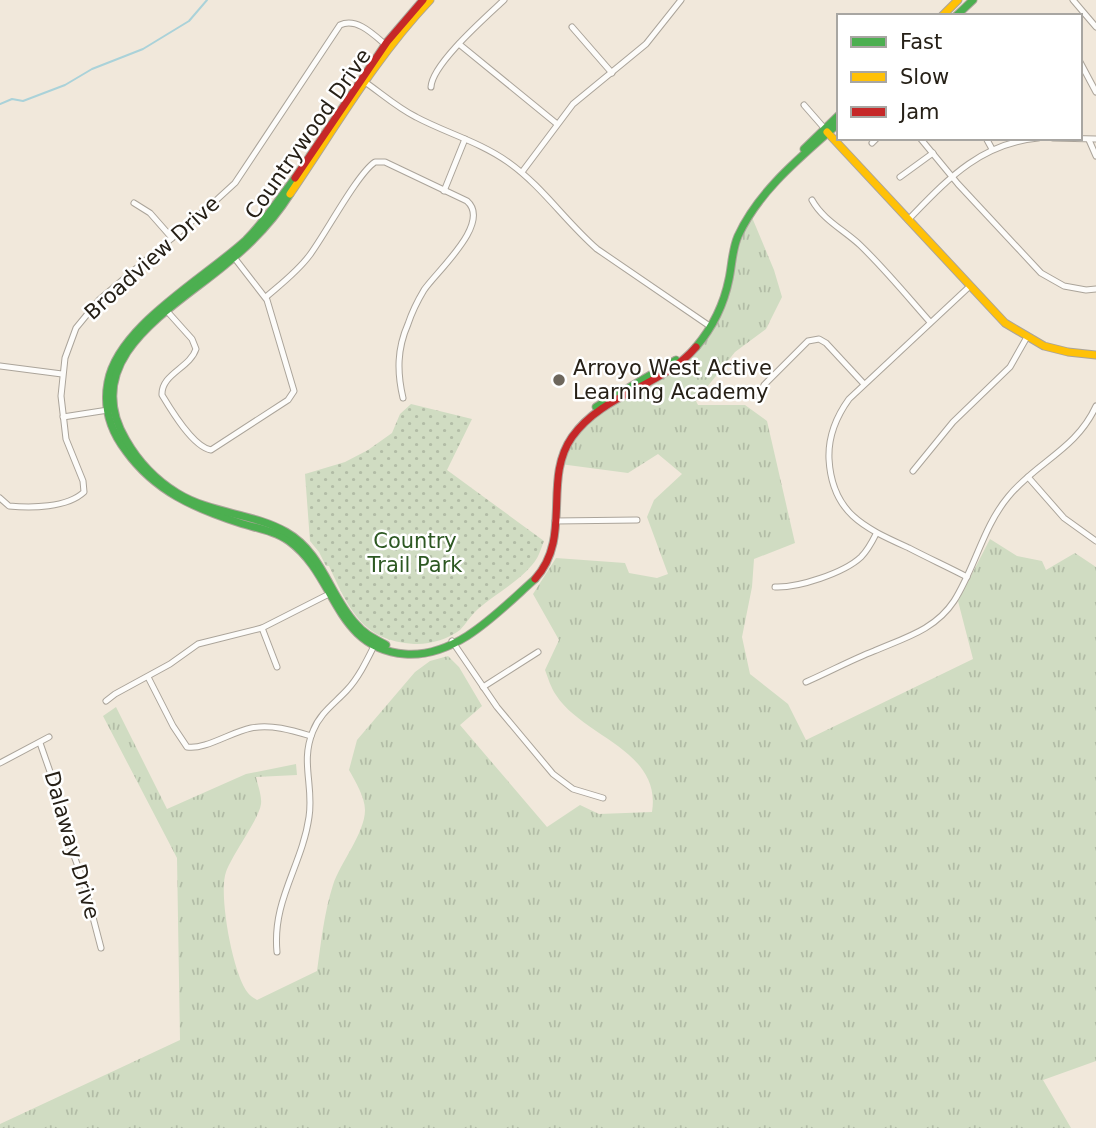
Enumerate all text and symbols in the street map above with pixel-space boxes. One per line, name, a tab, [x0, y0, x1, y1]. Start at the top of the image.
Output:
legend	[837, 14, 1082, 140]
text: Fast	[900, 30, 942, 54]
street label: Countrywood Drive	[240, 44, 376, 224]
text: Slow	[900, 65, 949, 89]
text: Jam	[898, 100, 940, 124]
street label: Broadview Drive	[80, 191, 224, 325]
place label: Arroyo West Active Learning Academy	[573, 356, 772, 404]
marker: Arroyo West Active Learning Academy	[551, 372, 567, 388]
park label: Country Trail Park	[367, 529, 463, 577]
street label: Dalaway Drive	[39, 768, 105, 922]

